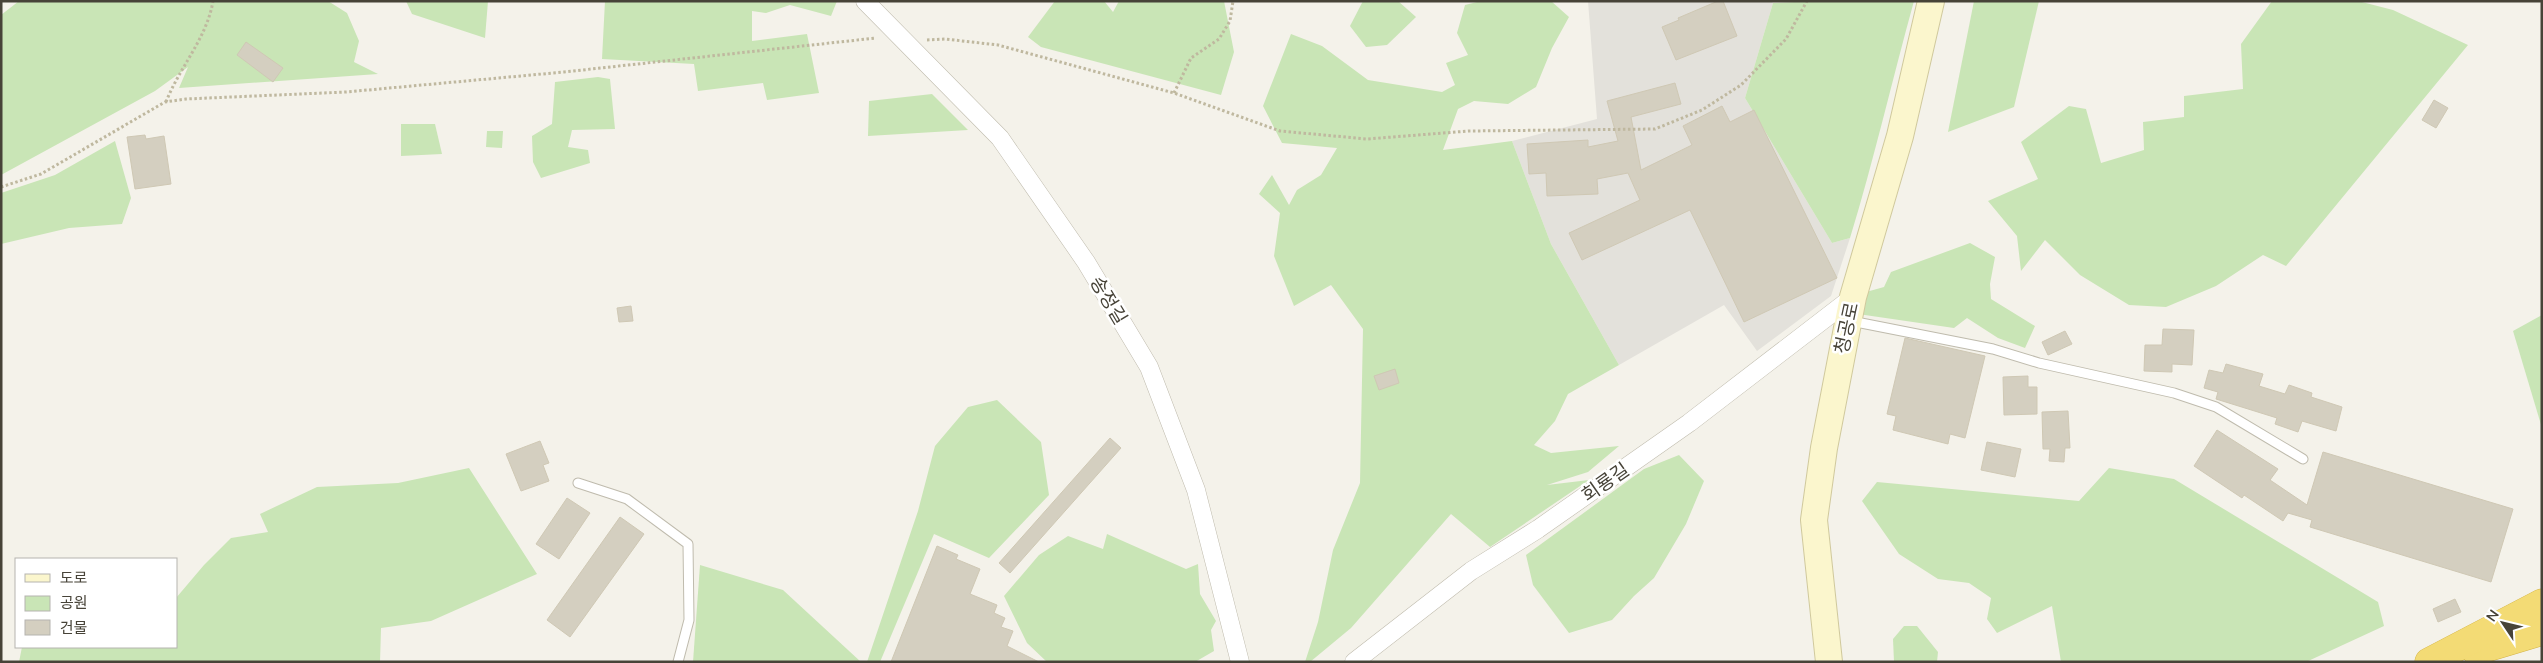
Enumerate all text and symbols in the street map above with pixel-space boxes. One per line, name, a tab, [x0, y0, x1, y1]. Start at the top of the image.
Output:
street label: 송정길	[1085, 271, 1133, 329]
street label: 청공로	[1829, 300, 1863, 356]
street label: 회룡길	[1577, 457, 1633, 507]
legend	[15, 558, 178, 648]
text: 도로	[60, 568, 88, 587]
text: 공원	[60, 593, 88, 612]
north arrow	[2478, 598, 2528, 648]
text: N	[2482, 606, 2503, 625]
text: 건물	[60, 618, 88, 637]

